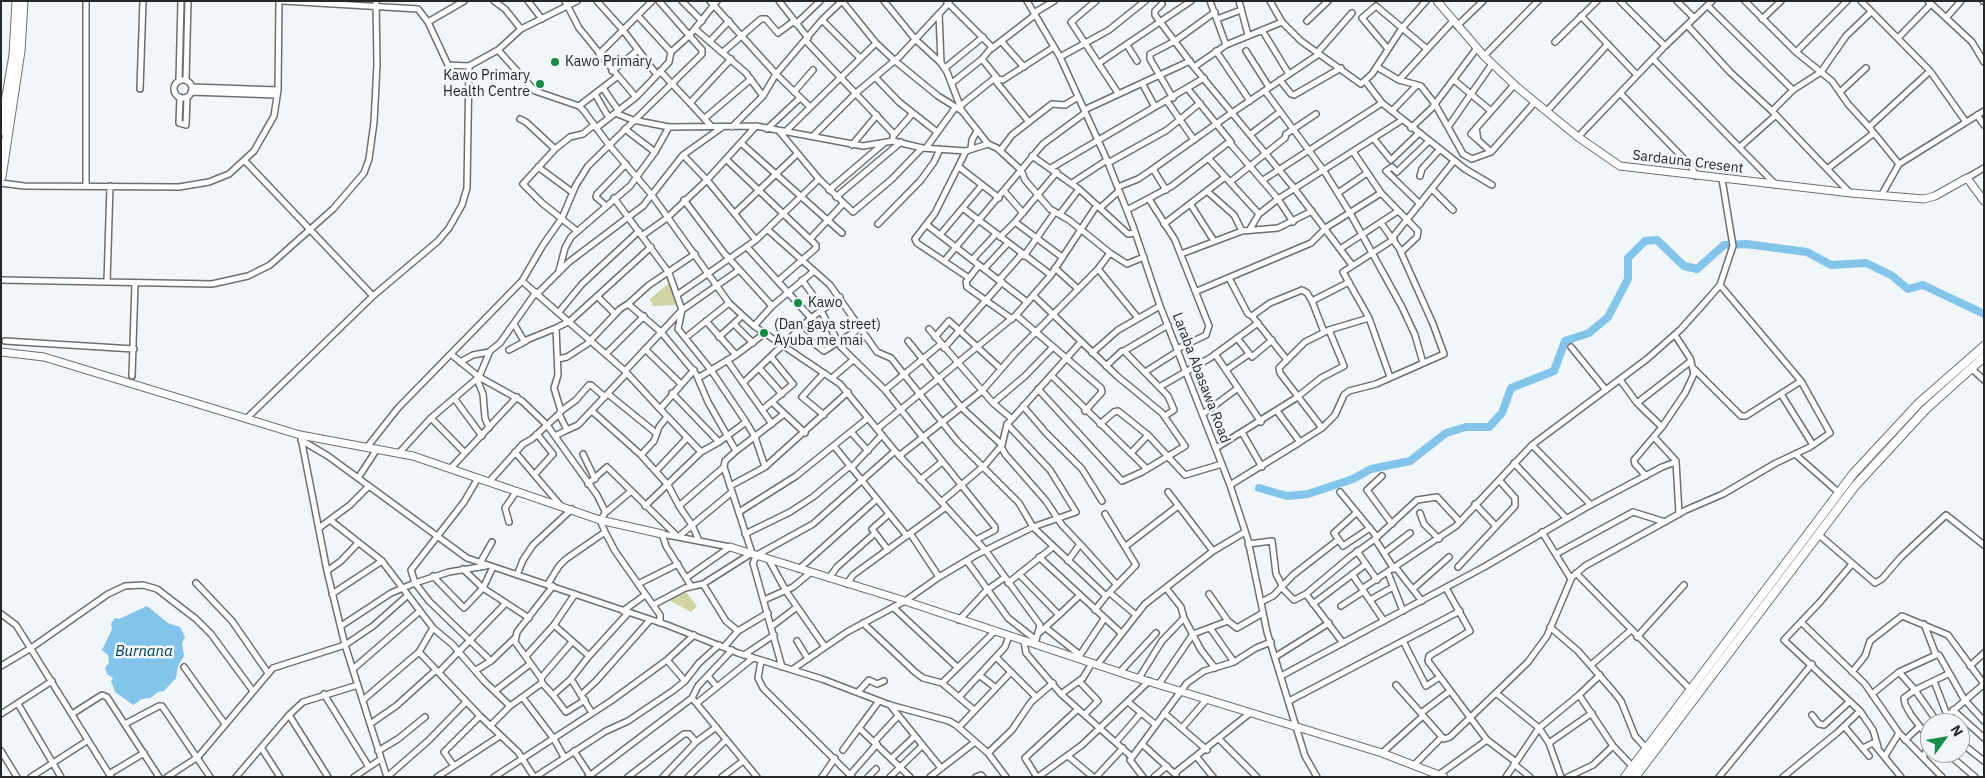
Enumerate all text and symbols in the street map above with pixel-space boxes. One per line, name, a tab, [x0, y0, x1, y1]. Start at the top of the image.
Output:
place label: Kawo Primary	[565, 54, 652, 70]
marker: Kawo Primary	[549, 56, 561, 68]
place label: Kawo Primary Health Centre	[443, 68, 530, 100]
marker: Kawo Primary Health Centre	[534, 78, 546, 90]
street label: Sardauna Cresent	[1632, 147, 1744, 177]
place label: Kawo	[808, 295, 843, 311]
marker: Kawo	[792, 297, 804, 309]
street label: Laraba Abasawa Road	[1168, 310, 1234, 446]
place label: (Dan gaya street) Ayuba me mai	[774, 317, 881, 350]
marker: (Dan gaya street) Ayuba me mai	[758, 327, 770, 339]
water label: Burnana	[115, 643, 173, 661]
north arrow	[1920, 713, 1970, 763]
text: N	[1947, 722, 1967, 740]

